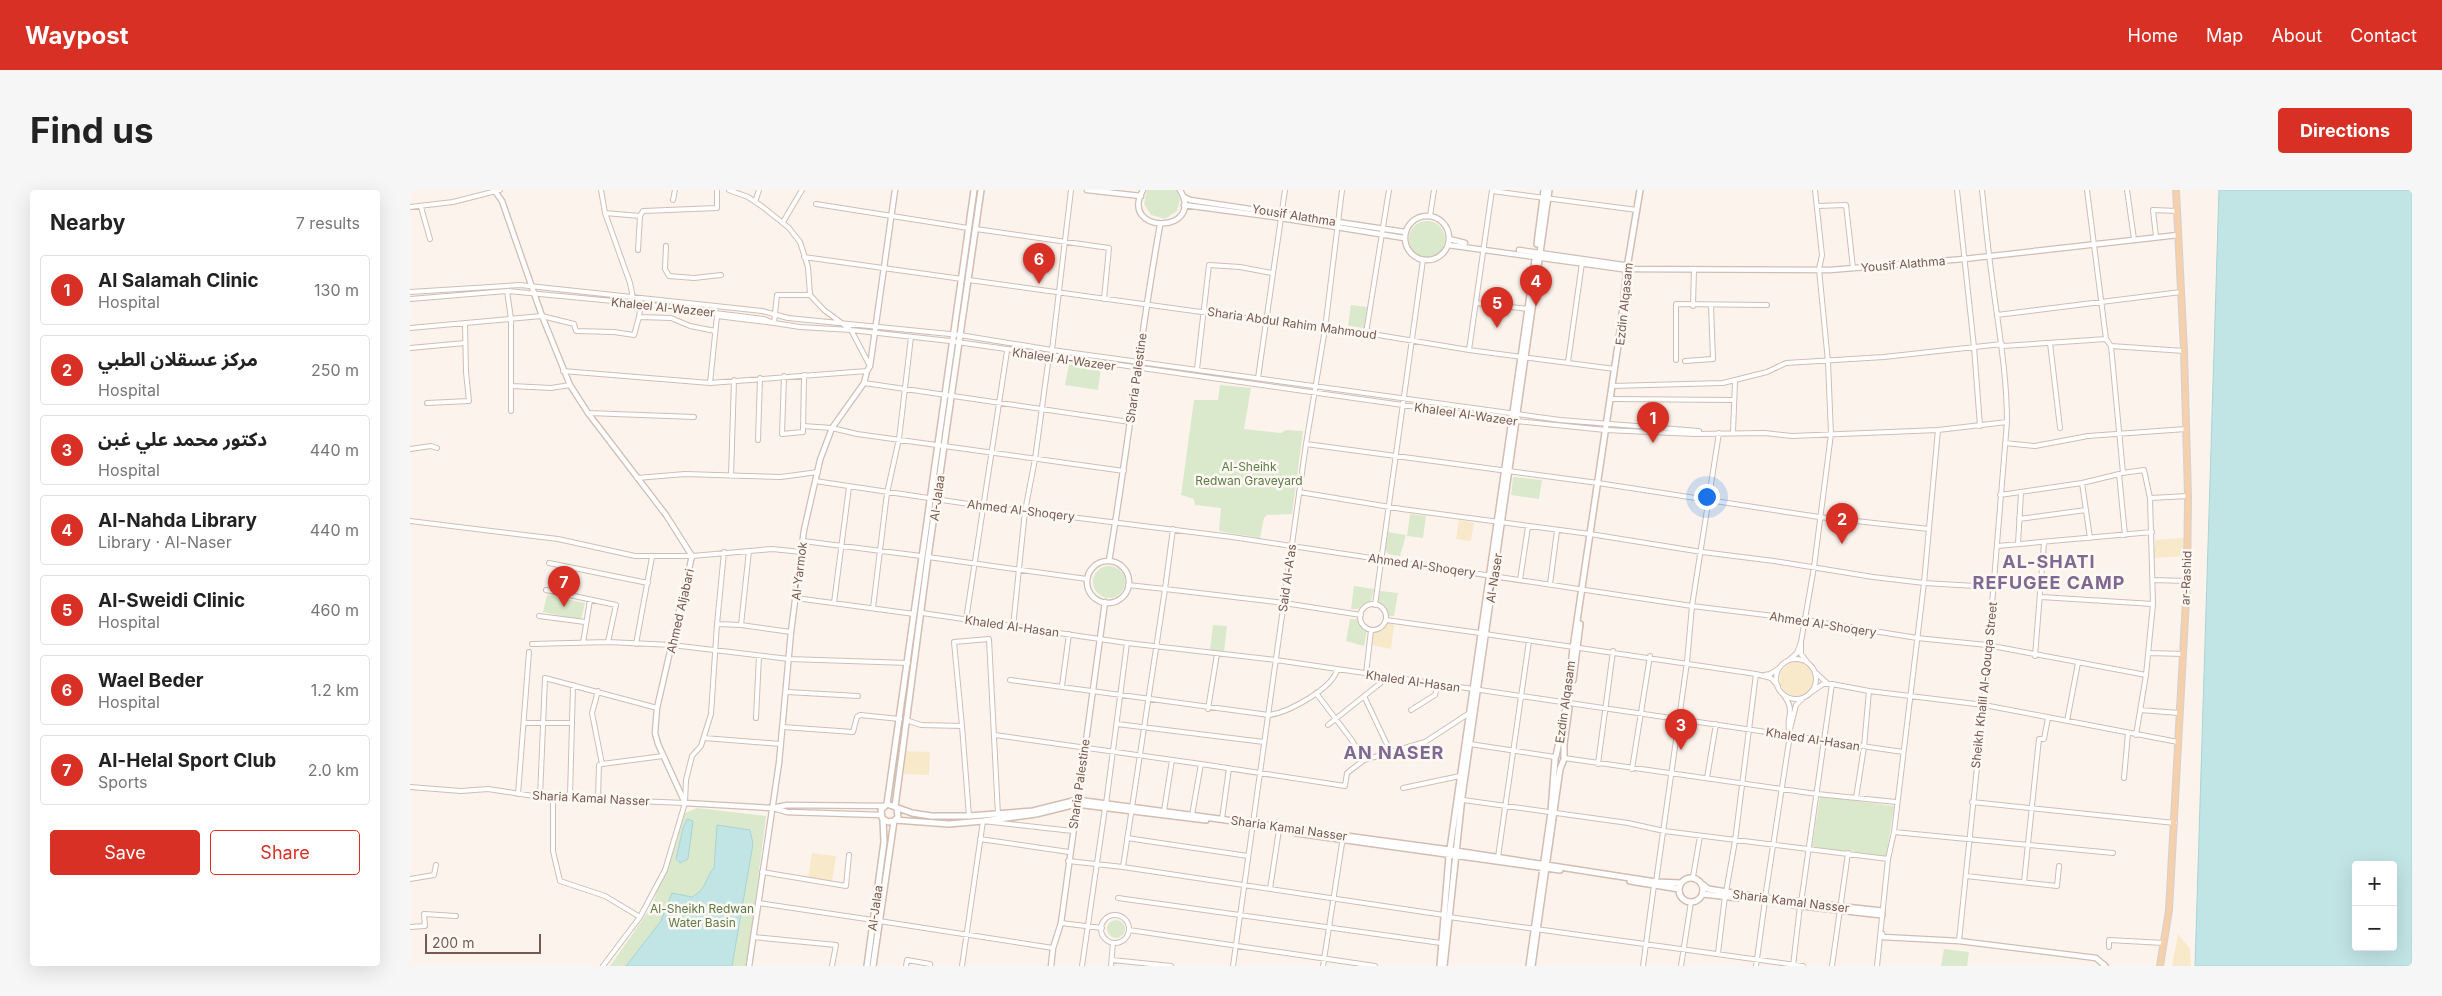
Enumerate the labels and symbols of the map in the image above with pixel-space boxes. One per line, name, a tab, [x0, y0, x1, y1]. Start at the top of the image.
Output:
street label: Yousif Alathma	[1251, 201, 1337, 229]
pin: 6	[1023, 243, 1055, 284]
street label: Yousif Alathma	[1860, 253, 1946, 275]
street label: Ezdin Alqasam	[1612, 262, 1636, 346]
pin: 4	[1520, 265, 1552, 306]
pin: 5	[1481, 287, 1513, 328]
street label: Khaleel Al-Wazeer	[610, 294, 716, 320]
street label: Sharia Abdul Rahim Mahmoud	[1206, 304, 1378, 342]
street label: Sharia Palestine	[1122, 332, 1150, 424]
street label: Khaleel Al-Wazeer	[1011, 344, 1117, 374]
street label: Khaleel Al-Wazeer	[1413, 399, 1519, 429]
pin: 1	[1637, 402, 1669, 443]
park label: Al-Sheihk Redwan Graveyard	[1195, 459, 1303, 488]
street label: Al-Jalaa	[926, 474, 948, 522]
your location	[1694, 484, 1720, 510]
street label: Ahmed Al-Shoqery	[966, 496, 1076, 524]
pin: 2	[1826, 503, 1858, 544]
street label: Al-Yarmok	[788, 541, 810, 601]
street label: Said Al-A'as	[1275, 543, 1299, 613]
street label: Ahmed Al-Shoqery	[1367, 550, 1477, 580]
street label: Al-Naser	[1483, 551, 1505, 604]
district label: AL-SHATI REFUGEE CAMP	[1973, 551, 2125, 593]
street label: ar-Rashid	[2178, 551, 2194, 605]
pin: 7	[548, 566, 580, 607]
street label: Ahmed Aljabari	[663, 567, 697, 655]
street label: Sheikh Khalil Al-Qouqa Street	[1968, 601, 2000, 769]
street label: Ahmed Al-Shoqery	[1768, 608, 1878, 640]
street label: Khaled Al-Hasan	[964, 612, 1060, 640]
street label: Ezdin Alqasam	[1552, 660, 1578, 744]
street label: Khaled Al-Hasan	[1365, 667, 1461, 695]
pin: 3	[1665, 709, 1697, 750]
street label: Khaled Al-Hasan	[1765, 724, 1861, 754]
street label: Sharia Palestine	[1065, 738, 1093, 830]
district label: AN NASER	[1344, 742, 1444, 763]
street label: Sharia Kamal Nasser	[532, 787, 651, 809]
street label: Sharia Kamal Nasser	[1230, 812, 1349, 844]
street label: Al-Jalaa	[864, 884, 886, 932]
street label: Sharia Kamal Nasser	[1732, 886, 1851, 916]
park label: Al-Sheikh Redwan Water Basin	[650, 901, 754, 930]
scale bar	[425, 931, 541, 954]

